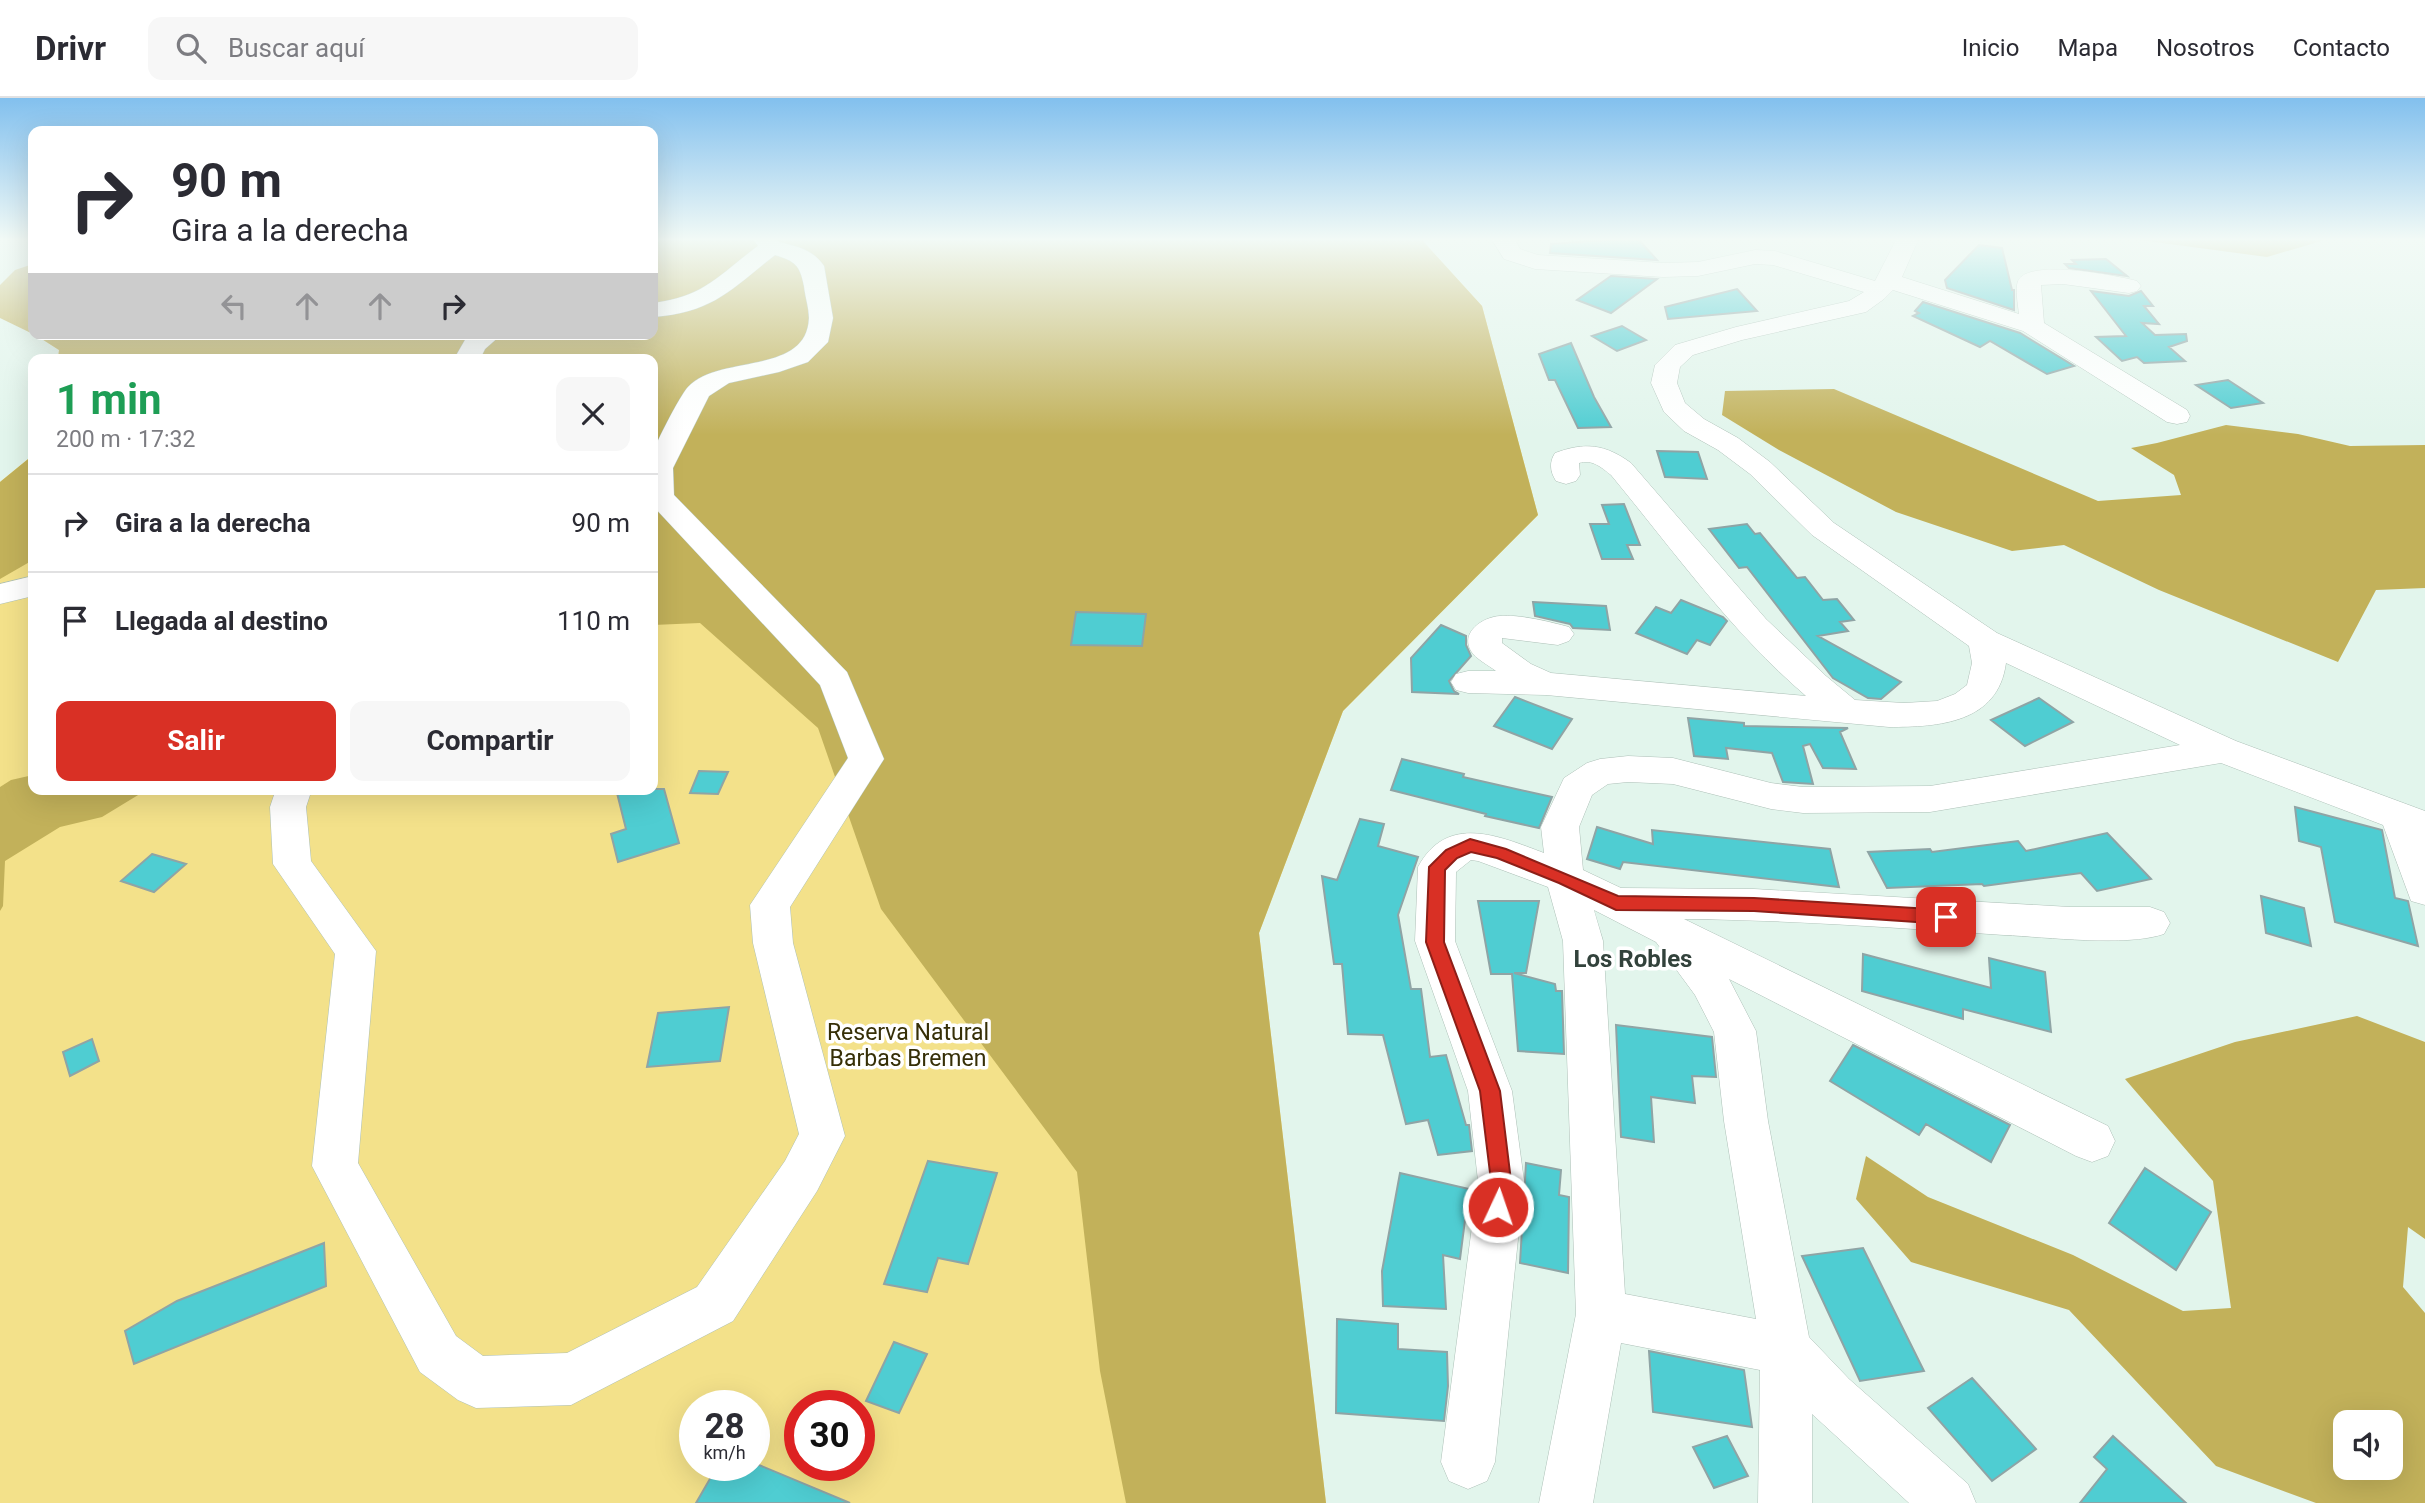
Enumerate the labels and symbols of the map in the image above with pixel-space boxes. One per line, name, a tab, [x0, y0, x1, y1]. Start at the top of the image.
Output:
pin	[1916, 887, 1976, 947]
district label: Los Robles	[1574, 945, 1692, 973]
park label: Reserva Natural Barbas Bremen	[827, 1019, 989, 1072]
position arrow	[1461, 1170, 1535, 1244]
speed limit sign: 30	[784, 1390, 875, 1481]

